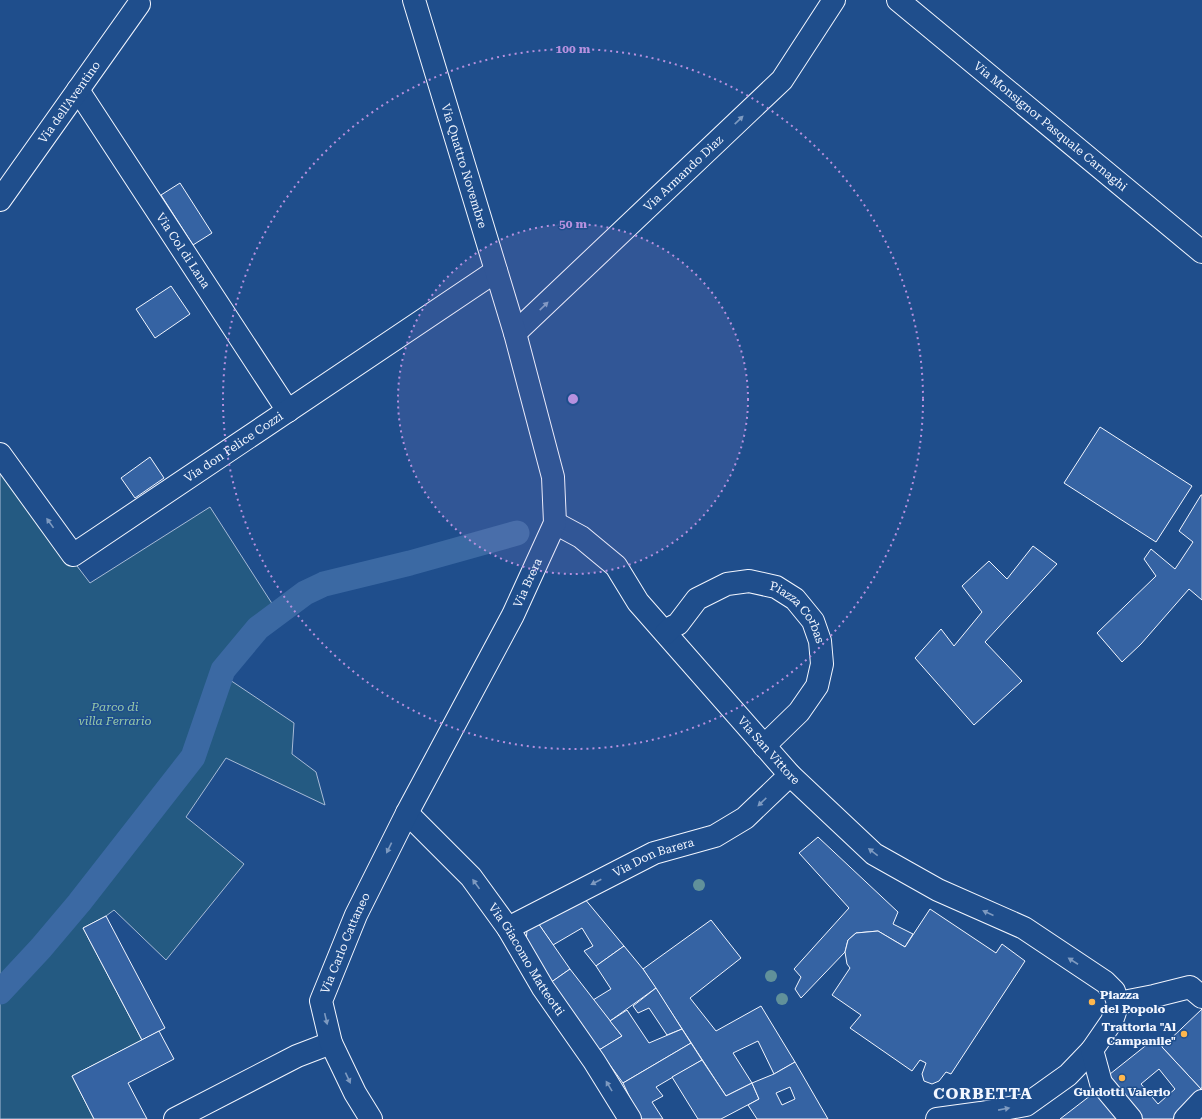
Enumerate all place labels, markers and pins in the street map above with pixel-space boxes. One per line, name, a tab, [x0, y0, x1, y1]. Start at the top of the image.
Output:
centre of rings	[566, 392, 580, 406]
place label: Piazza del Popolo	[1100, 988, 1166, 1016]
marker: Piazza del Popolo	[1087, 997, 1097, 1007]
place label: Trattoria "Al Campanile"	[1101, 1020, 1176, 1048]
marker: Trattoria "Al Campanile"	[1179, 1029, 1189, 1039]
marker: Guidotti Valerio	[1117, 1073, 1127, 1083]
place label: Guidotti Valerio	[1073, 1085, 1171, 1099]

